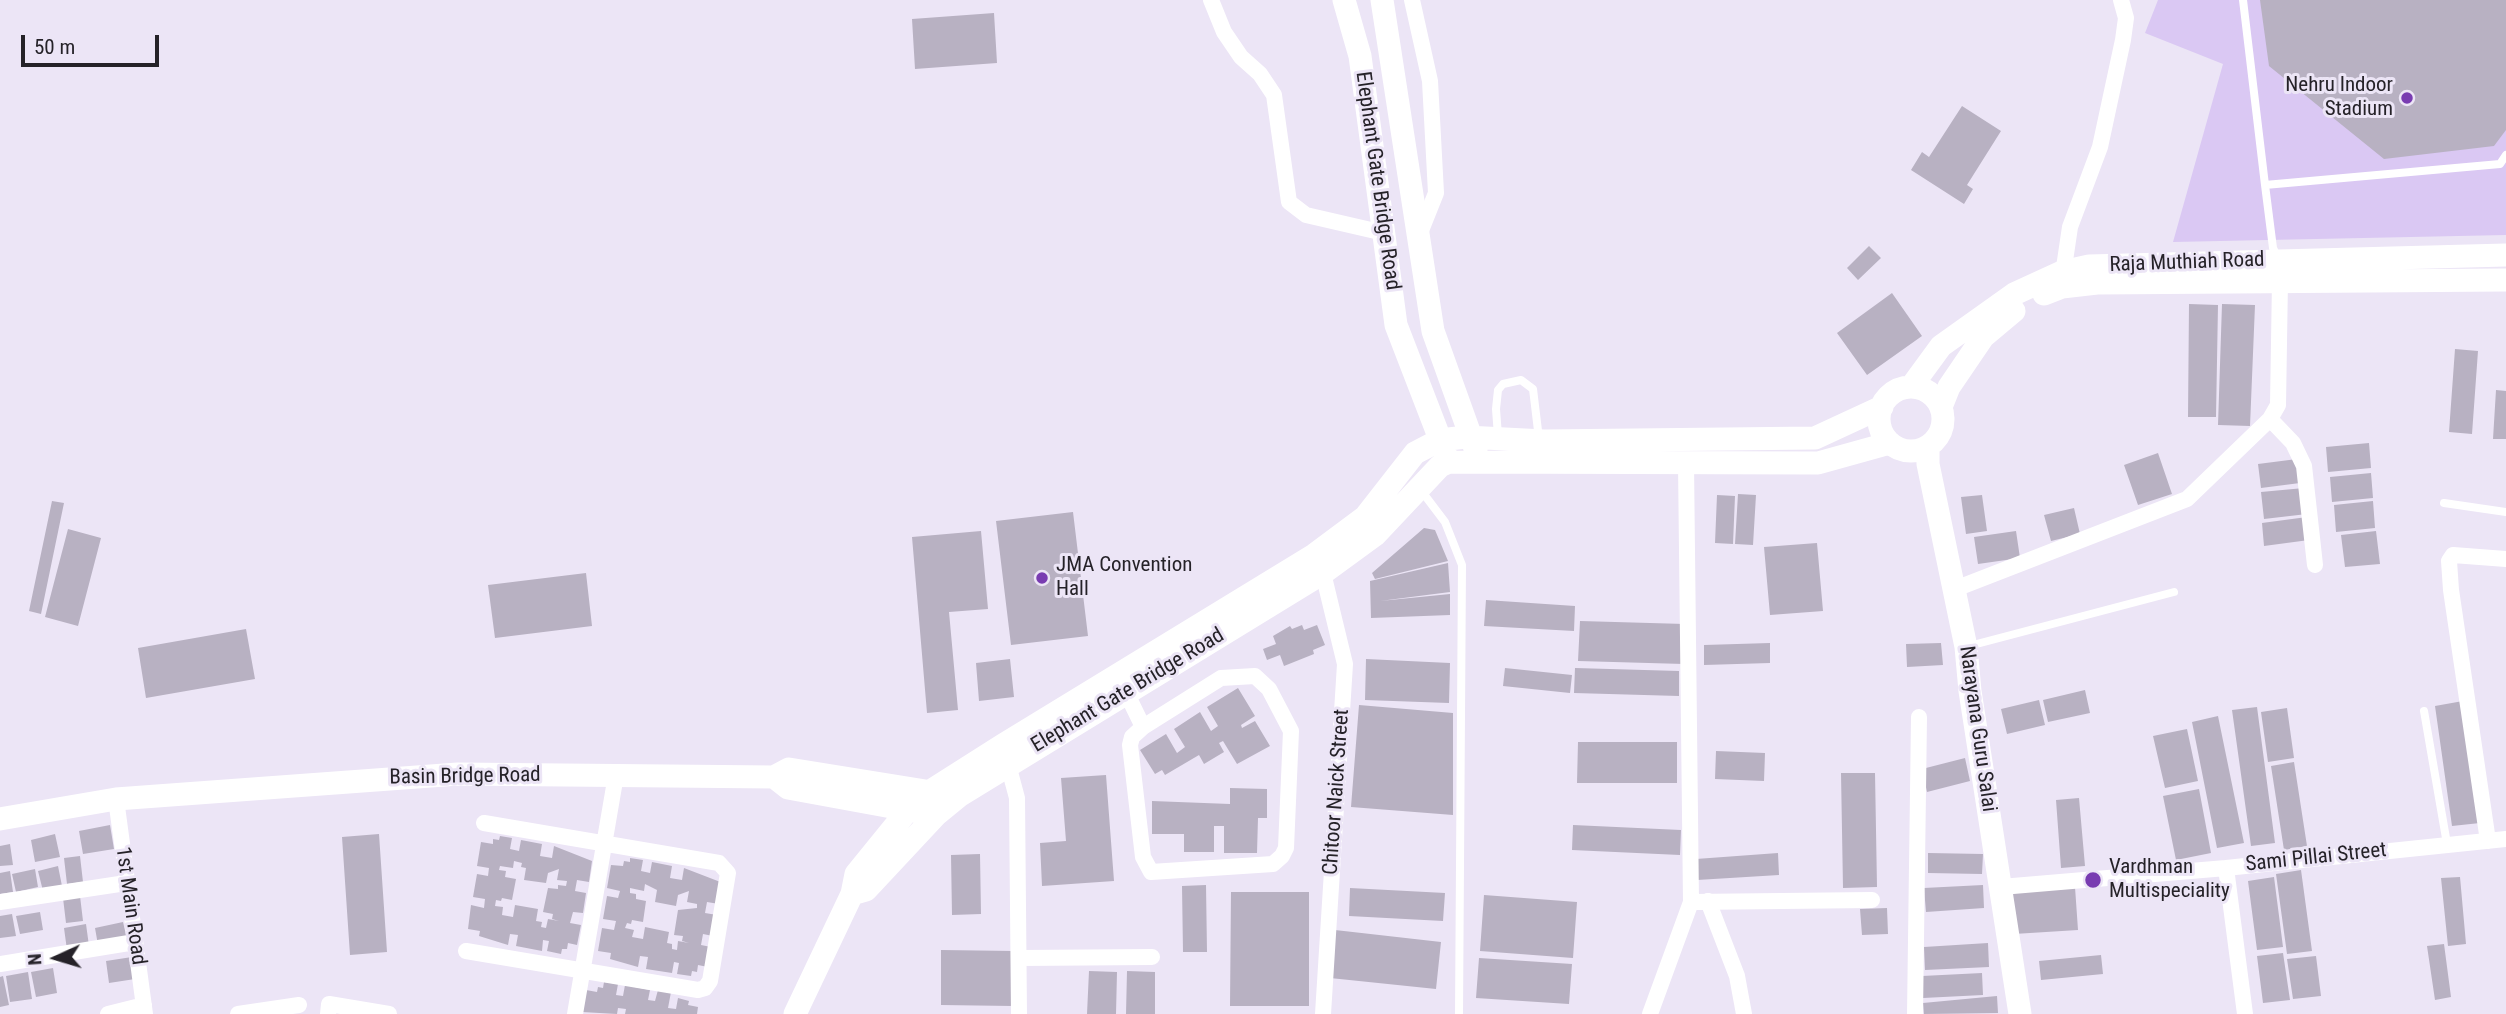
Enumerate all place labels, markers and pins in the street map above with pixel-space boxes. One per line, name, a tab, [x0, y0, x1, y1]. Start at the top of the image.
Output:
place label: Nehru Indoor Stadium	[2285, 73, 2393, 123]
marker: Nehru Indoor Stadium	[2399, 90, 2415, 106]
place label: JMA Convention Hall	[1056, 553, 1192, 603]
marker: JMA Convention Hall	[1034, 570, 1050, 586]
place label: Vardhman Multispeciality	[2109, 855, 2230, 905]
marker: Vardhman Multispeciality	[2083, 870, 2103, 890]

